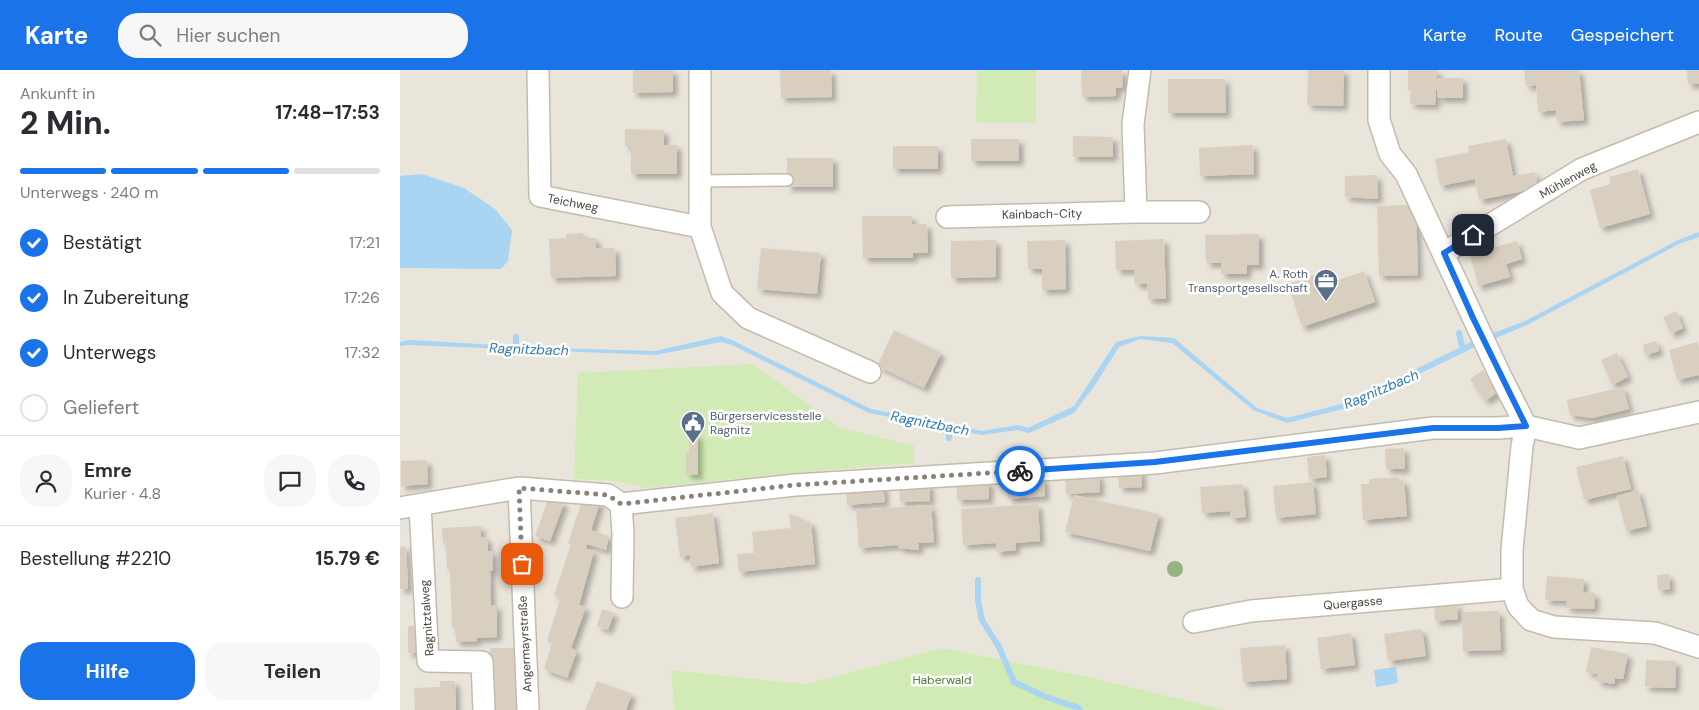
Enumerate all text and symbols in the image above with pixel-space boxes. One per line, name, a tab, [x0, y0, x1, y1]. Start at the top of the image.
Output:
search box	[118, 13, 468, 58]
text: Karte	[25, 20, 88, 51]
icon: search	[136, 21, 164, 49]
text: Hier suchen	[176, 23, 281, 48]
text: Karte	[1423, 23, 1467, 47]
text: Route	[1495, 23, 1543, 47]
text: Gespeichert	[1571, 23, 1674, 47]
text: Ankunft in	[20, 83, 95, 104]
text: 17:48–17:53	[275, 100, 380, 125]
text: 2 Min.	[20, 102, 111, 144]
street label: Mühlenweg	[1537, 158, 1600, 202]
text: Unterwegs · 240 m	[20, 182, 158, 203]
street label: Teichweg	[546, 190, 600, 216]
street label: Kainbach-City	[1002, 205, 1083, 223]
pin	[1452, 214, 1494, 256]
icon: home	[1459, 221, 1487, 249]
icon: check	[20, 229, 48, 257]
text: Bestätigt	[63, 230, 142, 255]
text: 17:21	[349, 232, 380, 253]
place label: A. Roth Transportgesellschaft	[1188, 266, 1308, 296]
office icon: A. Roth Transportgesellschaft	[1313, 268, 1339, 302]
icon: check	[20, 284, 48, 312]
text: In Zubereitung	[63, 285, 189, 310]
text: 17:26	[344, 287, 380, 308]
icon: check	[20, 339, 48, 367]
water label: Ragnitzbach	[489, 339, 569, 359]
text: Unterwegs	[63, 340, 156, 365]
text: 17:32	[345, 342, 380, 363]
water label: Ragnitzbach	[1341, 365, 1421, 413]
text: Geliefert	[63, 395, 139, 420]
water label: Ragnitzbach	[889, 407, 971, 439]
place label: Bürgerservicesstelle Ragnitz	[710, 408, 822, 438]
public building icon: Bürgerservicesstelle Ragnitz	[680, 410, 706, 444]
courier	[995, 446, 1045, 496]
button: person	[20, 455, 72, 507]
button: chat	[264, 455, 316, 507]
button: phone	[328, 455, 380, 507]
icon: bike	[1006, 457, 1034, 485]
text: Emre	[84, 458, 132, 483]
text: Kurier · 4.8	[84, 483, 161, 504]
pin	[501, 543, 543, 585]
text: Bestellung #2210	[20, 546, 171, 571]
text: 15.79 €	[316, 546, 380, 571]
icon: bag	[508, 550, 536, 578]
street label: Ragnitztalweg	[416, 579, 438, 657]
street label: Quergasse	[1323, 592, 1383, 614]
street label: Angermayrstraße	[514, 595, 536, 693]
button: Hilfe	[20, 642, 195, 700]
button: Teilen	[205, 642, 380, 700]
park label: Haberwald	[912, 672, 972, 688]

